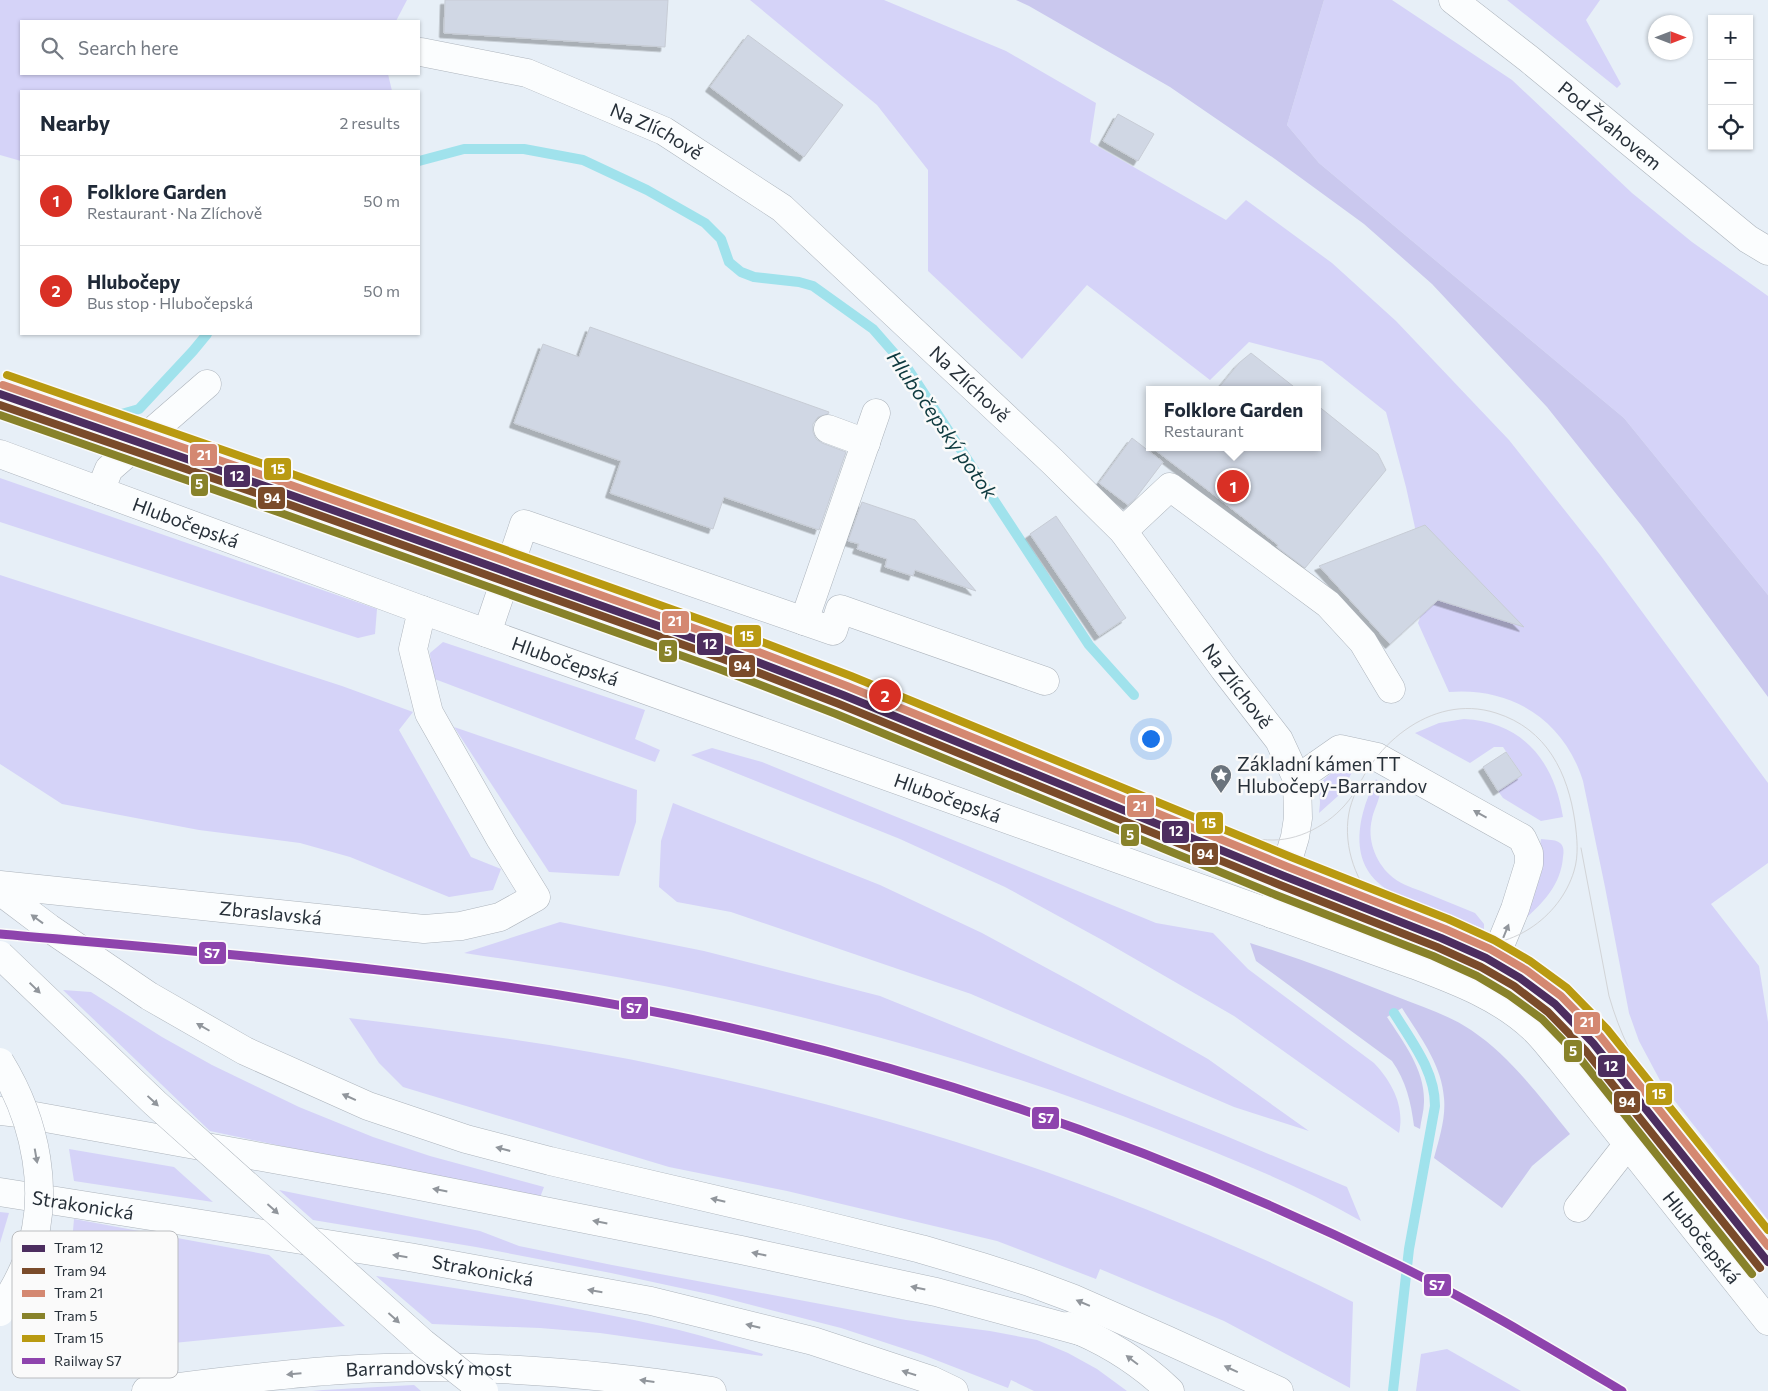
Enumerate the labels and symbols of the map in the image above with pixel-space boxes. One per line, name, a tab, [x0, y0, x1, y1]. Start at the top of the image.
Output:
north arrow	[1648, 15, 1693, 60]
street label: Pod Žvahovem	[1554, 76, 1667, 174]
street label: Na Zlíchově	[607, 98, 707, 164]
street label: Na Zlíchově	[925, 341, 1015, 427]
water label: Hlubočepský potok	[883, 346, 1004, 504]
line badge: 21	[189, 443, 218, 467]
text: 21	[197, 446, 211, 463]
line badge: 15	[263, 457, 292, 481]
text: 15	[271, 460, 285, 477]
line badge: 12	[223, 464, 251, 488]
text: 12	[230, 467, 244, 484]
pin: 1	[1217, 467, 1249, 505]
line badge: 5	[190, 473, 209, 497]
text: 5	[195, 475, 203, 492]
line badge: 94	[257, 486, 286, 510]
text: 94	[263, 489, 281, 506]
street label: Hlubočepská	[130, 492, 242, 552]
line badge: 21	[661, 610, 690, 634]
text: 21	[668, 612, 682, 629]
line badge: 15	[733, 624, 762, 648]
text: 15	[740, 627, 754, 644]
street label: Hlubočepská	[509, 631, 622, 690]
line badge: 12	[696, 632, 724, 656]
text: 12	[703, 635, 717, 652]
street label: Na Zlíchově	[1198, 638, 1278, 733]
line badge: 5	[658, 639, 678, 663]
text: 5	[664, 642, 672, 659]
line badge: 94	[728, 654, 756, 678]
text: 94	[733, 657, 751, 674]
pin: 2	[869, 676, 901, 714]
your location	[1138, 726, 1164, 752]
place label: Základní kámen TT Hlubočepy-Barrandov	[1237, 752, 1428, 797]
place icon: Základní kámen TT Hlubočepy-Barrandov	[1209, 763, 1233, 794]
street label: Hlubočepská	[891, 768, 1004, 827]
line badge: 21	[1126, 794, 1155, 818]
text: 21	[1133, 797, 1147, 814]
one-way arrow	[1473, 809, 1486, 818]
line badge: 15	[1195, 811, 1224, 835]
text: 15	[1202, 814, 1216, 831]
line badge: 12	[1161, 820, 1190, 844]
text: 12	[1169, 822, 1183, 839]
line badge: 5	[1120, 823, 1140, 847]
text: 5	[1126, 826, 1134, 843]
line badge: 94	[1191, 842, 1219, 866]
text: 94	[1196, 845, 1214, 862]
street label: Zbraslavská	[218, 896, 323, 929]
one-way arrow	[30, 914, 44, 924]
one-way arrow	[1503, 924, 1511, 938]
line badge: S7	[198, 941, 227, 965]
text: S7	[204, 944, 220, 961]
one-way arrow	[29, 982, 41, 994]
line badge: S7	[620, 996, 649, 1020]
text: S7	[626, 999, 642, 1016]
line badge: 21	[1573, 1011, 1601, 1035]
text: 21	[1580, 1013, 1594, 1030]
one-way arrow	[196, 1022, 209, 1031]
line badge: 5	[1563, 1039, 1583, 1063]
text: 5	[1569, 1042, 1577, 1059]
line badge: 12	[1597, 1054, 1626, 1078]
text: 12	[1604, 1057, 1618, 1074]
line badge: 15	[1645, 1082, 1673, 1106]
text: 15	[1652, 1085, 1666, 1102]
line badge: 94	[1613, 1090, 1641, 1114]
one-way arrow	[342, 1092, 356, 1100]
text: 94	[1618, 1093, 1636, 1110]
one-way arrow	[146, 1095, 158, 1107]
line badge: S7	[1031, 1106, 1060, 1130]
text: S7	[1038, 1109, 1054, 1126]
one-way arrow	[495, 1144, 510, 1152]
one-way arrow	[32, 1149, 40, 1165]
street label: Strakonická	[31, 1185, 136, 1224]
one-way arrow	[433, 1186, 448, 1194]
street label: Hlubočepská	[1658, 1186, 1746, 1288]
one-way arrow	[710, 1196, 725, 1204]
one-way arrow	[267, 1203, 279, 1215]
one-way arrow	[592, 1218, 607, 1226]
legend	[12, 1231, 178, 1378]
text: Tram 12	[54, 1239, 103, 1256]
street label: Strakonická	[430, 1249, 535, 1290]
one-way arrow	[752, 1250, 767, 1258]
one-way arrow	[392, 1251, 408, 1259]
text: Tram 94	[54, 1262, 107, 1279]
line badge: S7	[1423, 1273, 1452, 1297]
text: S7	[1429, 1276, 1445, 1293]
text: Tram 21	[54, 1284, 103, 1301]
one-way arrow	[909, 1284, 925, 1292]
one-way arrow	[587, 1287, 602, 1295]
one-way arrow	[1076, 1299, 1090, 1307]
text: Tram 5	[54, 1307, 98, 1324]
one-way arrow	[388, 1312, 400, 1324]
one-way arrow	[746, 1322, 761, 1330]
text: Tram 15	[54, 1329, 104, 1346]
text: Railway S7	[54, 1352, 122, 1369]
street label: Barrandovský most	[345, 1355, 513, 1381]
one-way arrow	[1125, 1355, 1139, 1365]
one-way arrow	[1224, 1365, 1238, 1373]
one-way arrow	[901, 1368, 916, 1376]
one-way arrow	[286, 1370, 302, 1378]
one-way arrow	[638, 1377, 654, 1385]

